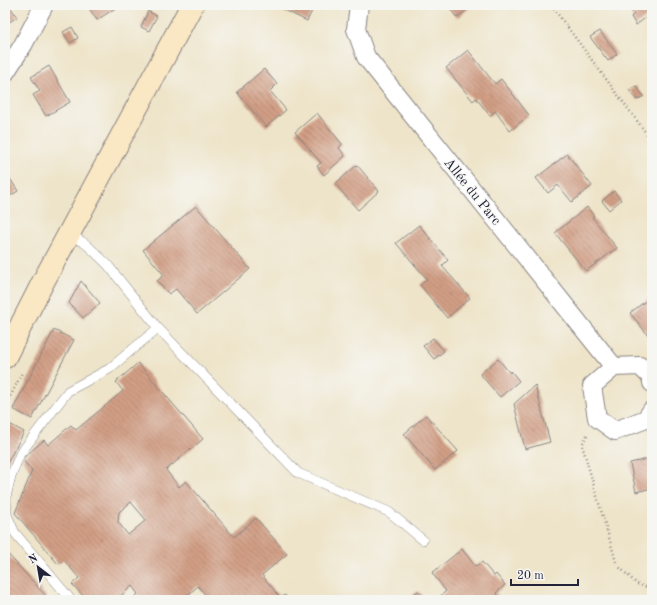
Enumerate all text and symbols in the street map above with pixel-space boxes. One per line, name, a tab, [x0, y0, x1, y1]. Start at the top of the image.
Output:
street label: Allée du Parc	[441, 156, 503, 228]
north arrow	[18, 547, 58, 587]
text: N	[27, 553, 41, 567]
scale bar	[511, 561, 578, 587]
text: 20 m	[517, 570, 544, 582]

